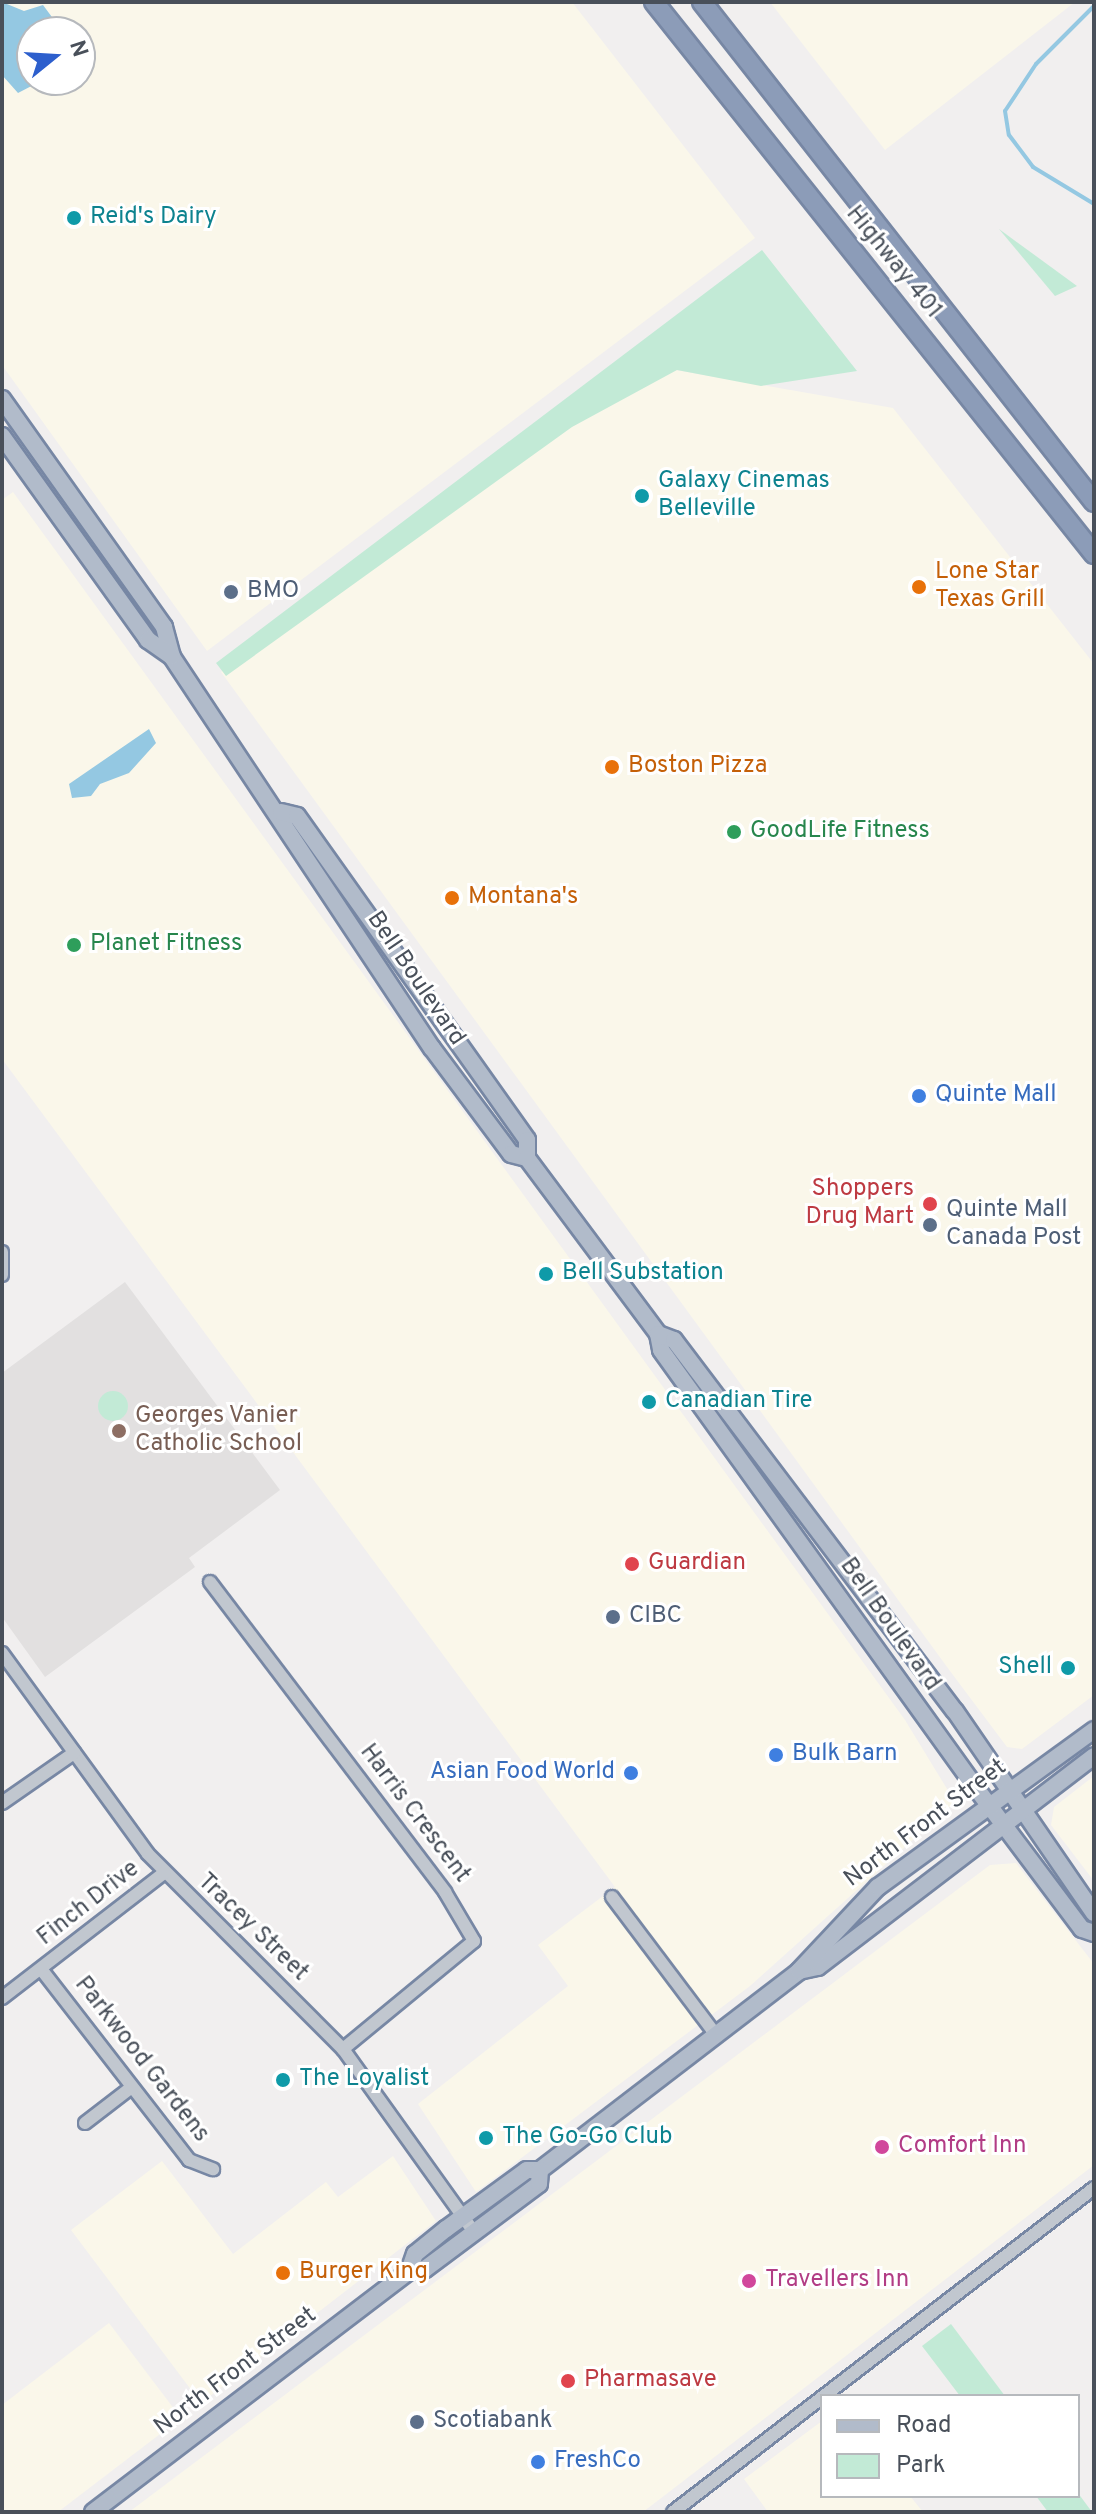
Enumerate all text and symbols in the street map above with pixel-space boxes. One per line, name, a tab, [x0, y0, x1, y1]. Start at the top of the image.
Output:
north arrow	[16, 16, 96, 96]
text: N	[62, 37, 93, 61]
street label: Highway 401	[839, 201, 947, 325]
place label: Reid's Dairy	[90, 204, 217, 232]
marker: Reid's Dairy	[65, 209, 83, 227]
place label: Galaxy Cinemas Belleville	[658, 468, 830, 524]
marker: Galaxy Cinemas Belleville	[633, 487, 651, 505]
place label: Lone Star Texas Grill	[935, 559, 1045, 615]
place label: BMO	[247, 578, 299, 606]
marker: Lone Star Texas Grill	[910, 578, 928, 596]
marker: BMO	[222, 583, 240, 601]
place label: Boston Pizza	[628, 753, 767, 781]
marker: Boston Pizza	[603, 758, 621, 776]
place label: GoodLife Fitness	[750, 818, 930, 846]
marker: GoodLife Fitness	[725, 823, 743, 841]
place label: Montana's	[468, 884, 578, 912]
marker: Montana's	[443, 889, 461, 907]
street label: Bell Boulevard	[360, 906, 470, 1052]
place label: Planet Fitness	[90, 931, 242, 959]
marker: Planet Fitness	[65, 936, 83, 954]
place label: Quinte Mall	[935, 1082, 1056, 1110]
marker: Quinte Mall	[910, 1087, 928, 1105]
place label: Shoppers Drug Mart	[806, 1176, 914, 1232]
marker: Shoppers Drug Mart	[921, 1195, 939, 1213]
place label: Quinte Mall Canada Post	[946, 1197, 1081, 1253]
marker: Quinte Mall Canada Post	[921, 1216, 939, 1234]
place label: Bell Substation	[562, 1260, 724, 1288]
marker: Bell Substation	[537, 1265, 555, 1283]
place label: Canadian Tire	[665, 1388, 813, 1416]
marker: Canadian Tire	[640, 1393, 658, 1411]
place label: Georges Vanier Catholic School	[135, 1403, 302, 1459]
marker: Georges Vanier Catholic School	[110, 1422, 128, 1440]
place label: Guardian	[648, 1550, 746, 1578]
street label: Bell Boulevard	[833, 1553, 945, 1697]
marker: Guardian	[623, 1555, 641, 1573]
place label: CIBC	[629, 1603, 682, 1631]
marker: CIBC	[604, 1608, 622, 1626]
place label: Shell	[998, 1654, 1052, 1682]
marker: Shell	[1059, 1659, 1077, 1677]
street label: Harris Crescent	[353, 1739, 475, 1889]
place label: Bulk Barn	[792, 1741, 898, 1769]
marker: Bulk Barn	[767, 1746, 785, 1764]
street label: North Front Street	[839, 1754, 1013, 1894]
place label: Asian Food World	[429, 1759, 615, 1787]
marker: Asian Food World	[622, 1764, 640, 1782]
street label: Finch Drive	[32, 1855, 146, 1953]
street label: Tracey Street	[191, 1868, 313, 1988]
street label: Parkwood Gardens	[67, 1971, 215, 2149]
place label: The Loyalist	[299, 2066, 429, 2094]
marker: The Loyalist	[274, 2071, 292, 2089]
place label: The Go-Go Club	[502, 2124, 672, 2152]
marker: The Go-Go Club	[477, 2129, 495, 2147]
place label: Comfort Inn	[898, 2133, 1026, 2161]
marker: Comfort Inn	[873, 2138, 891, 2156]
place label: Burger King	[299, 2259, 428, 2287]
marker: Burger King	[274, 2264, 292, 2282]
place label: Travellers Inn	[765, 2267, 909, 2295]
marker: Travellers Inn	[740, 2272, 758, 2290]
street label: North Front Street	[149, 2302, 323, 2442]
place label: Pharmasave	[584, 2367, 717, 2395]
marker: Pharmasave	[559, 2372, 577, 2390]
legend	[820, 2394, 1080, 2498]
place label: Scotiabank	[433, 2408, 553, 2436]
text: Road	[896, 2411, 952, 2441]
marker: Scotiabank	[408, 2413, 426, 2431]
place label: FreshCo	[554, 2448, 641, 2476]
text: Park	[896, 2451, 946, 2481]
marker: FreshCo	[529, 2453, 547, 2471]

